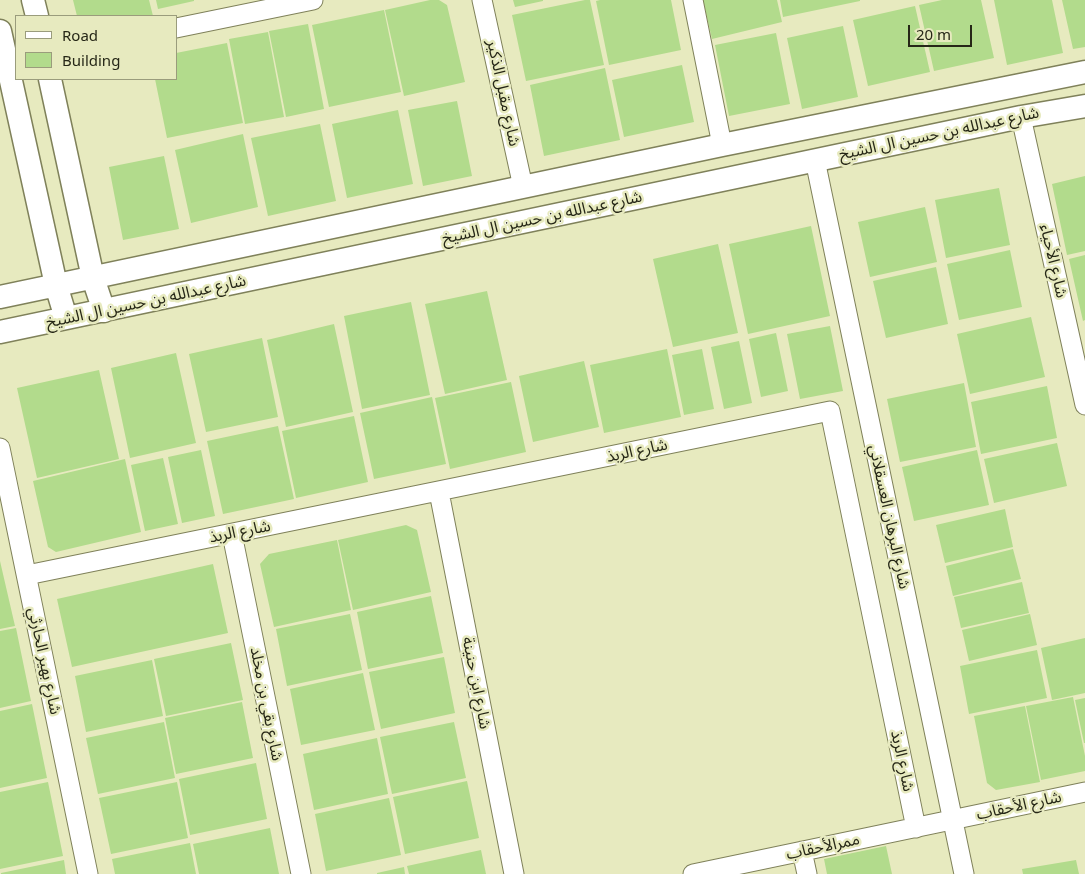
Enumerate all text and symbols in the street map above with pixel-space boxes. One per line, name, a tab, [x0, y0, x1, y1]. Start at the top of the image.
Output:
legend	[15, 15, 178, 80]
scale bar	[910, 15, 974, 47]
text: 20 m	[916, 24, 951, 44]
text: Road	[62, 25, 98, 45]
street label: شارع مقبل الذكير	[482, 38, 524, 148]
text: Building	[62, 50, 120, 70]
street label: شارع عبدالله بن حسين ال الشيخ	[837, 103, 1041, 165]
street label: شارع عبدالله بن حسين ال الشيخ	[440, 187, 644, 249]
street label: شارع الأحياء	[1035, 222, 1071, 300]
street label: شارع عبدالله بن حسين ال الشيخ	[44, 271, 248, 333]
street label: شارع الربذ	[605, 435, 669, 467]
street label: شارع البرهان العسقلاني	[864, 443, 914, 591]
street label: شارع الربذ	[208, 517, 272, 547]
street label: شارع بهير الحارثي	[23, 606, 65, 716]
street label: شارع ابن حنينة	[458, 635, 494, 731]
street label: شارع بقي بن مخلد	[246, 645, 286, 763]
street label: شارع الربذ	[886, 729, 918, 793]
street label: شارع الأحقاب	[975, 788, 1063, 824]
street label: ممرالأحقاب	[785, 830, 861, 864]

